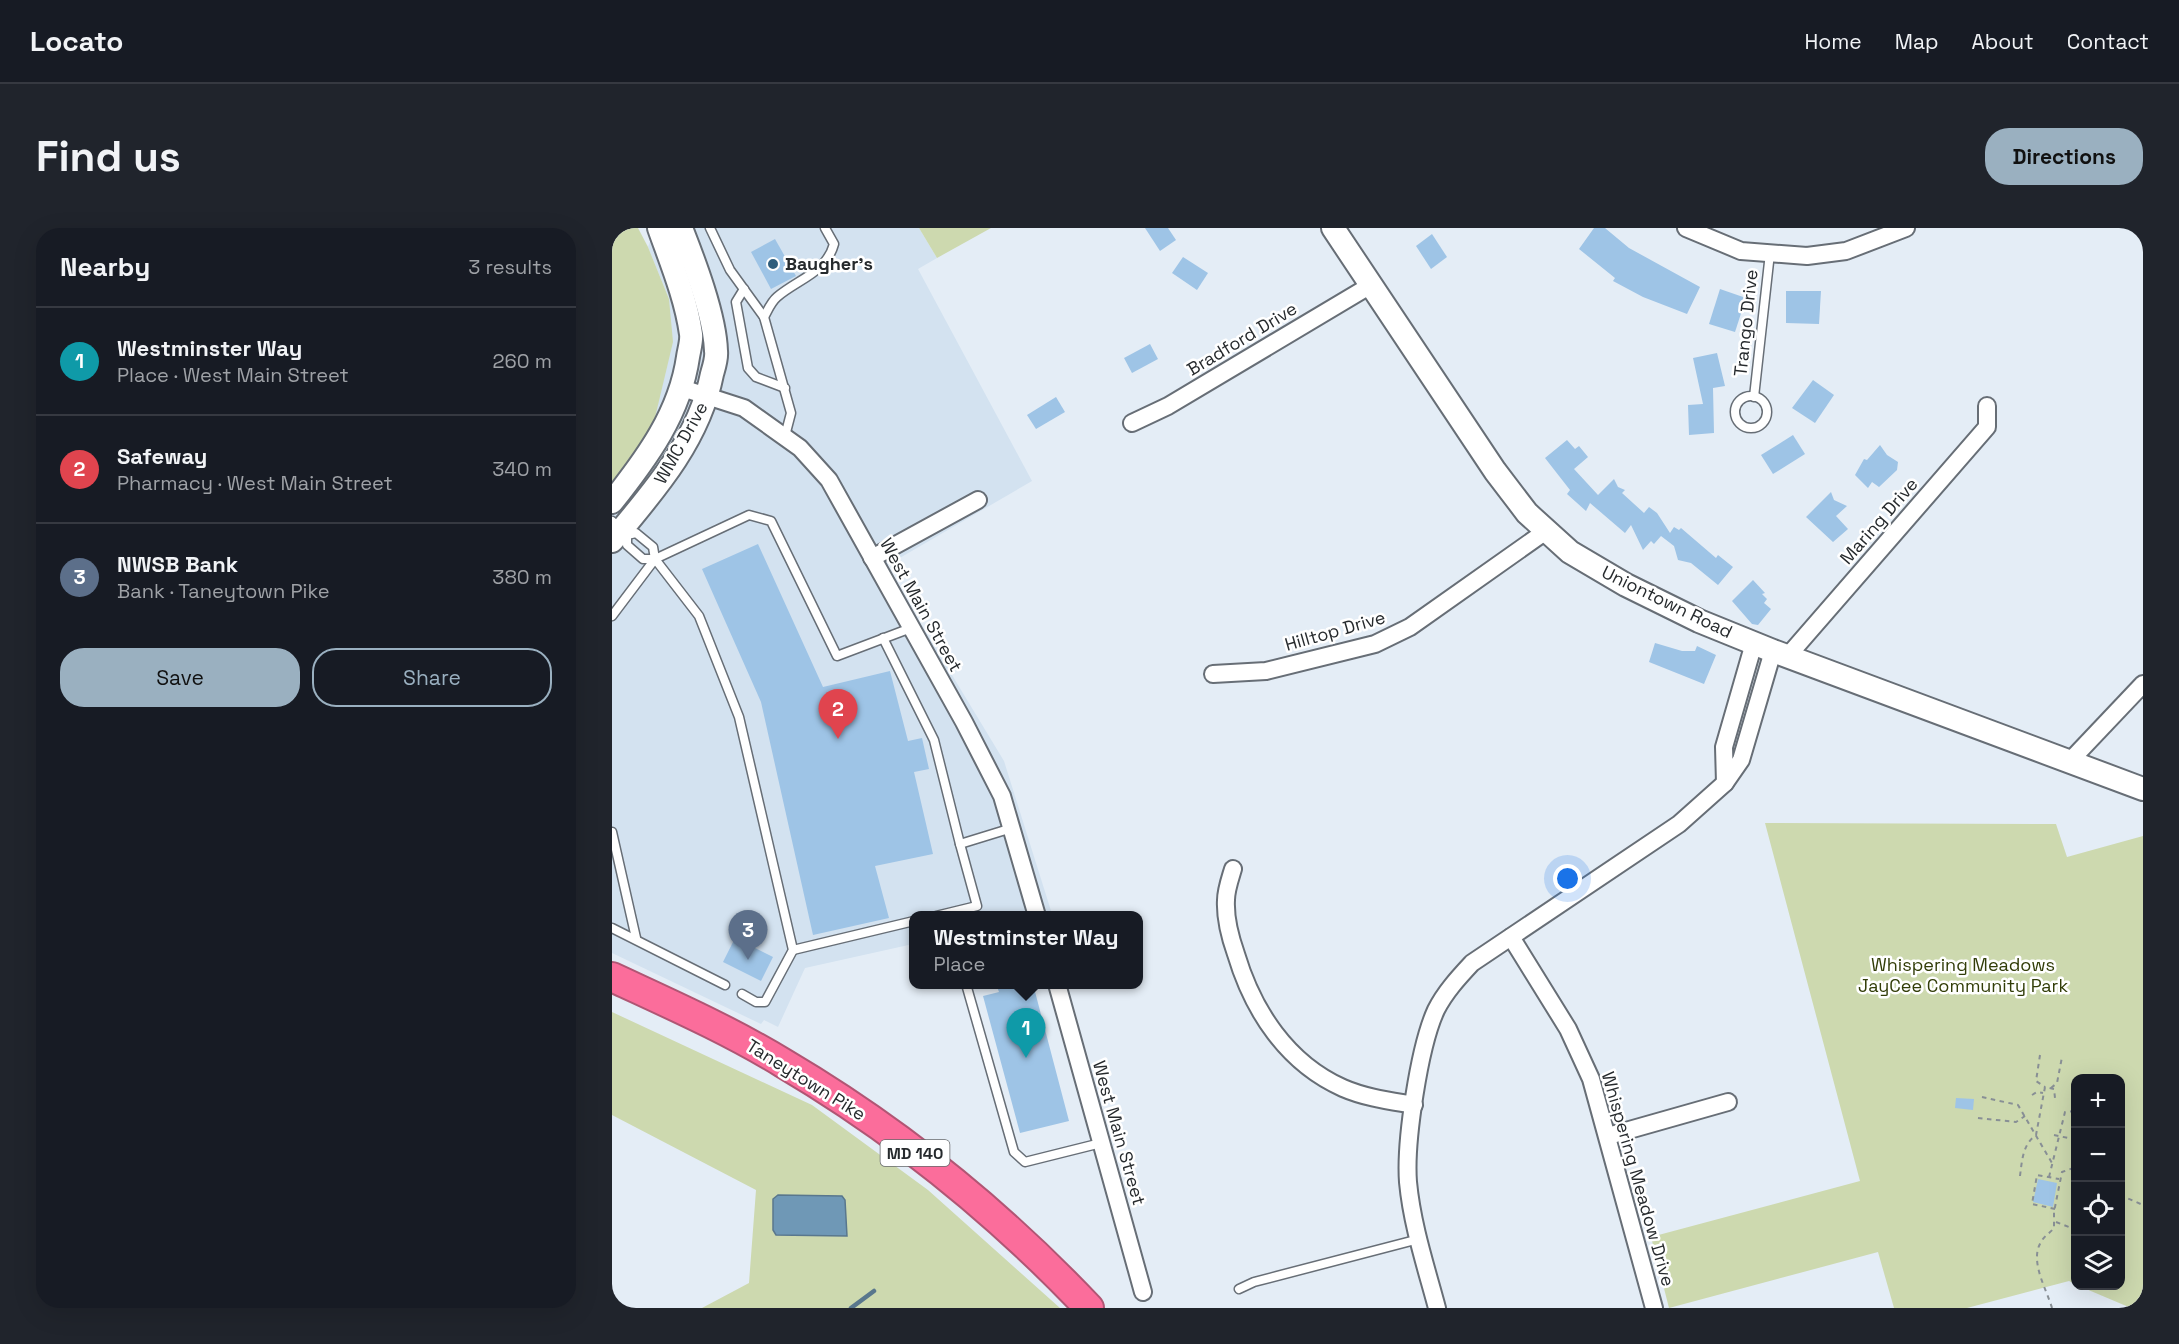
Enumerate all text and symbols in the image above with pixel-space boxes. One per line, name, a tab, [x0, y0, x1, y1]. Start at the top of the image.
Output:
text: Locato	[30, 23, 123, 59]
text: Home	[1804, 28, 1862, 55]
text: Map	[1895, 28, 1939, 55]
text: About	[1972, 28, 2034, 55]
text: Contact	[2067, 28, 2149, 55]
button: Directions	[1985, 128, 2143, 185]
text: Find us	[36, 130, 181, 183]
text: Nearby	[60, 250, 150, 284]
place label: Baugher's	[785, 252, 873, 275]
text: 3 results	[468, 254, 552, 280]
marker: Baugher's	[766, 257, 780, 271]
street label: Trango Drive	[1728, 268, 1763, 378]
street label: Bradford Drive	[1182, 297, 1301, 380]
text: Westminster Way	[117, 334, 302, 362]
text: 1	[75, 348, 84, 374]
text: 260 m	[493, 348, 552, 374]
text: Place · West Main Street	[117, 362, 349, 388]
street label: WMC Drive	[649, 398, 713, 488]
text: Safeway	[117, 442, 207, 470]
text: 2	[74, 456, 85, 482]
text: 340 m	[492, 456, 552, 482]
text: Pharmacy · West Main Street	[117, 470, 393, 496]
street label: Maring Drive	[1835, 473, 1923, 569]
street label: West Main Street	[875, 534, 968, 676]
text: NWSB Bank	[117, 550, 238, 578]
street label: Uniontown Road	[1598, 560, 1736, 643]
text: 3	[73, 564, 86, 590]
text: 380 m	[492, 564, 552, 590]
text: Bank · Taneytown Pike	[117, 578, 330, 604]
street label: Hilltop Drive	[1282, 605, 1388, 656]
button: Save	[60, 648, 300, 707]
button: Share	[312, 648, 552, 707]
pin: 2	[818, 690, 858, 739]
your location	[1553, 864, 1582, 893]
pin: 3	[728, 910, 768, 960]
popup	[909, 911, 1143, 989]
text: Westminster Way	[933, 923, 1119, 951]
text: Place	[933, 951, 985, 977]
park label: Whispering Meadows JayCee Community Park	[1858, 953, 2068, 997]
pin: 1	[1006, 1008, 1046, 1058]
street label: Taneytown Pike	[742, 1034, 870, 1125]
street label: West Main Street	[1088, 1058, 1151, 1208]
street label: Whispering Meadow Drive	[1597, 1069, 1680, 1289]
map controls	[2071, 1074, 2125, 1290]
button: +	[2071, 1074, 2125, 1128]
button: −	[2071, 1128, 2125, 1182]
road number: MD 140	[880, 1140, 950, 1166]
button: locate	[2071, 1182, 2125, 1236]
button: layers	[2071, 1236, 2125, 1290]

